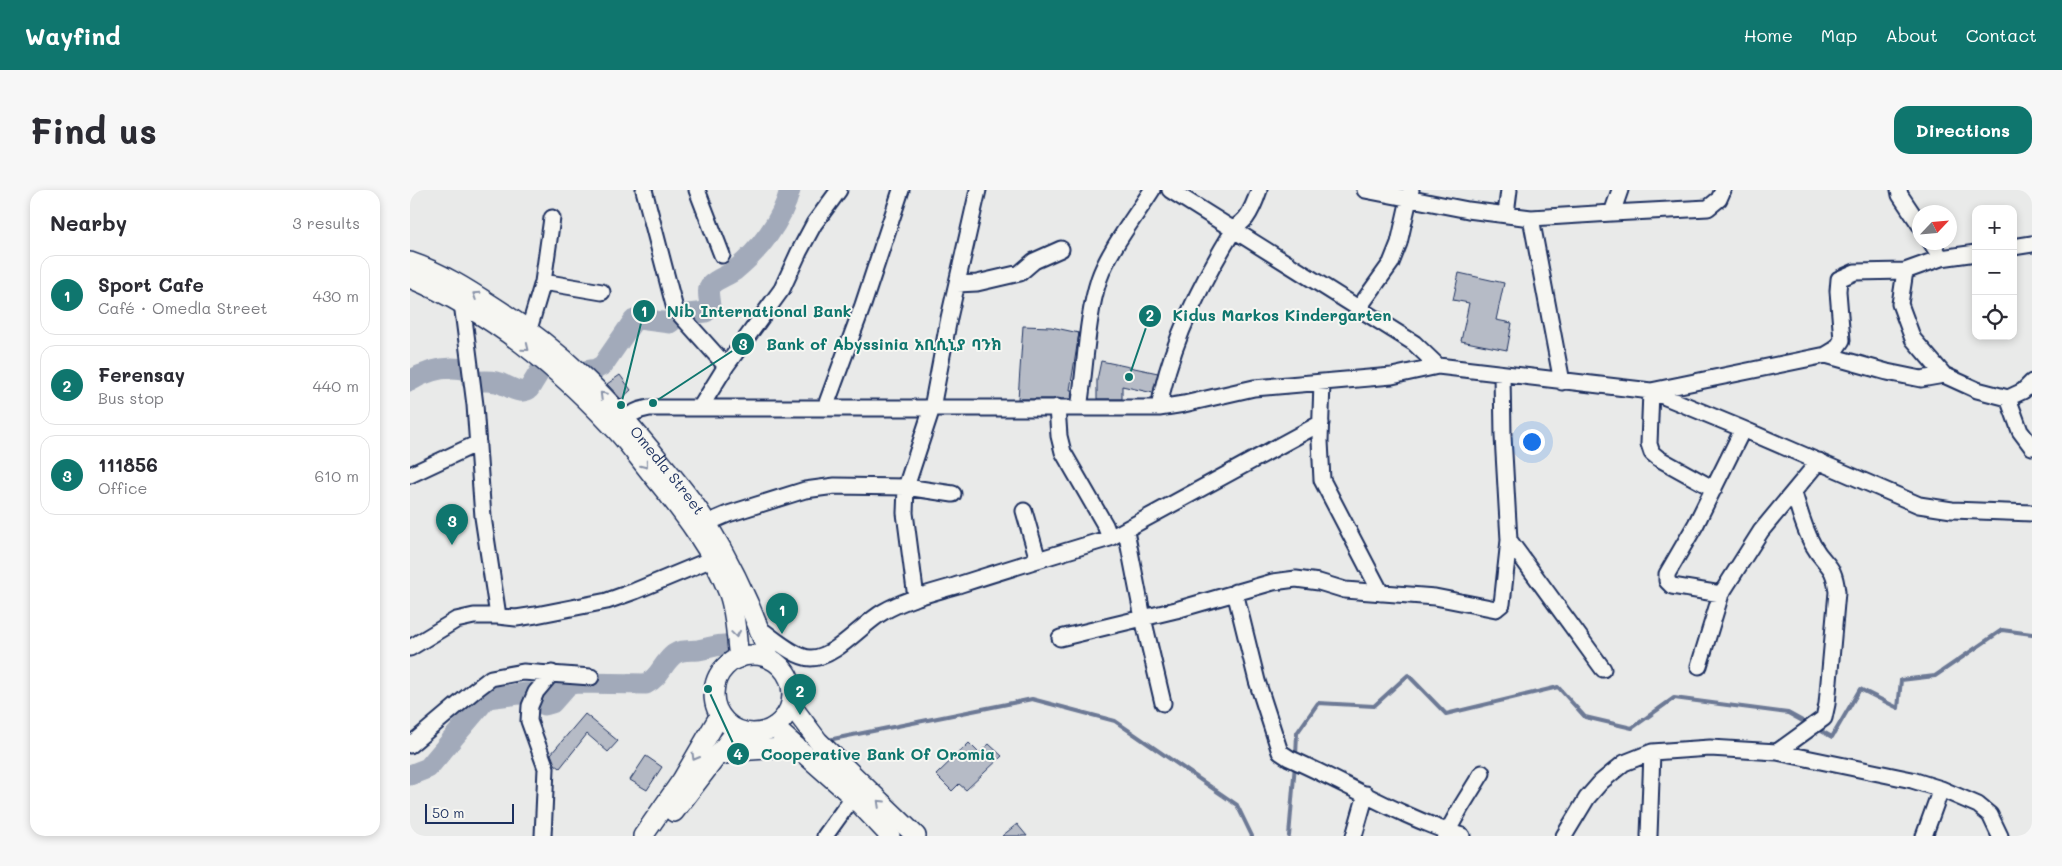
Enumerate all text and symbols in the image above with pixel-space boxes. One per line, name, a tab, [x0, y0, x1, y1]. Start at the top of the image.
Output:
text: Wayfind	[25, 20, 121, 51]
text: Home	[1744, 23, 1793, 47]
text: Map	[1821, 23, 1857, 47]
text: About	[1885, 23, 1938, 47]
text: Contact	[1966, 23, 2037, 47]
button: Directions	[1894, 106, 2032, 154]
text: Find us	[30, 107, 157, 153]
north arrow	[1912, 205, 1957, 250]
map controls	[1972, 205, 2017, 340]
button: +	[1972, 205, 2017, 250]
text: Nearby	[50, 209, 127, 236]
text: 3 results	[292, 212, 360, 233]
button: −	[1972, 250, 2017, 295]
text: Sport Cafe	[98, 272, 204, 297]
text: 1	[63, 285, 71, 306]
text: 430 m	[312, 285, 359, 306]
one-way arrow	[472, 291, 481, 301]
button: locate	[1972, 295, 2017, 340]
callout: Nib International Bank	[631, 296, 861, 327]
text: Café · Omedla Street	[98, 297, 268, 318]
text: Nib International Bank	[667, 300, 851, 321]
callout: Kidus Markos Kindergarten	[1137, 300, 1401, 331]
text: 1	[641, 301, 647, 321]
text: Kidus Markos Kindergarten	[1173, 304, 1391, 325]
text: 2	[1146, 305, 1154, 325]
callout: Bank of Abyssinia አቢሲኒያ ባንክ	[731, 329, 1011, 360]
text: Bank of Abyssinia አቢሲኒያ ባንክ	[766, 333, 1002, 354]
text: 3	[738, 334, 748, 354]
one-way arrow	[521, 342, 530, 351]
text: Ferensay	[98, 362, 185, 387]
text: 2	[63, 375, 71, 396]
text: 440 m	[312, 375, 359, 396]
text: Bus stop	[98, 387, 164, 408]
one-way arrow	[600, 392, 609, 401]
street label: Omedla Street	[626, 421, 710, 518]
your location	[1519, 429, 1545, 455]
text: 111856	[98, 452, 158, 477]
one-way arrow	[639, 459, 647, 468]
text: 3	[62, 465, 72, 486]
text: 610 m	[314, 465, 359, 486]
text: Office	[98, 477, 147, 498]
pin: 3	[436, 504, 468, 545]
pin: 1	[766, 593, 798, 634]
one-way arrow	[730, 631, 741, 639]
pin: 2	[784, 674, 816, 715]
callout: Cooperative Bank Of Oromia	[725, 739, 1005, 770]
text: Cooperative Bank Of Oromia	[761, 743, 995, 764]
text: 4	[733, 744, 743, 764]
one-way arrow	[692, 751, 702, 760]
one-way arrow	[877, 799, 886, 808]
scale bar	[425, 801, 514, 824]
text: 50 m	[432, 803, 464, 822]

